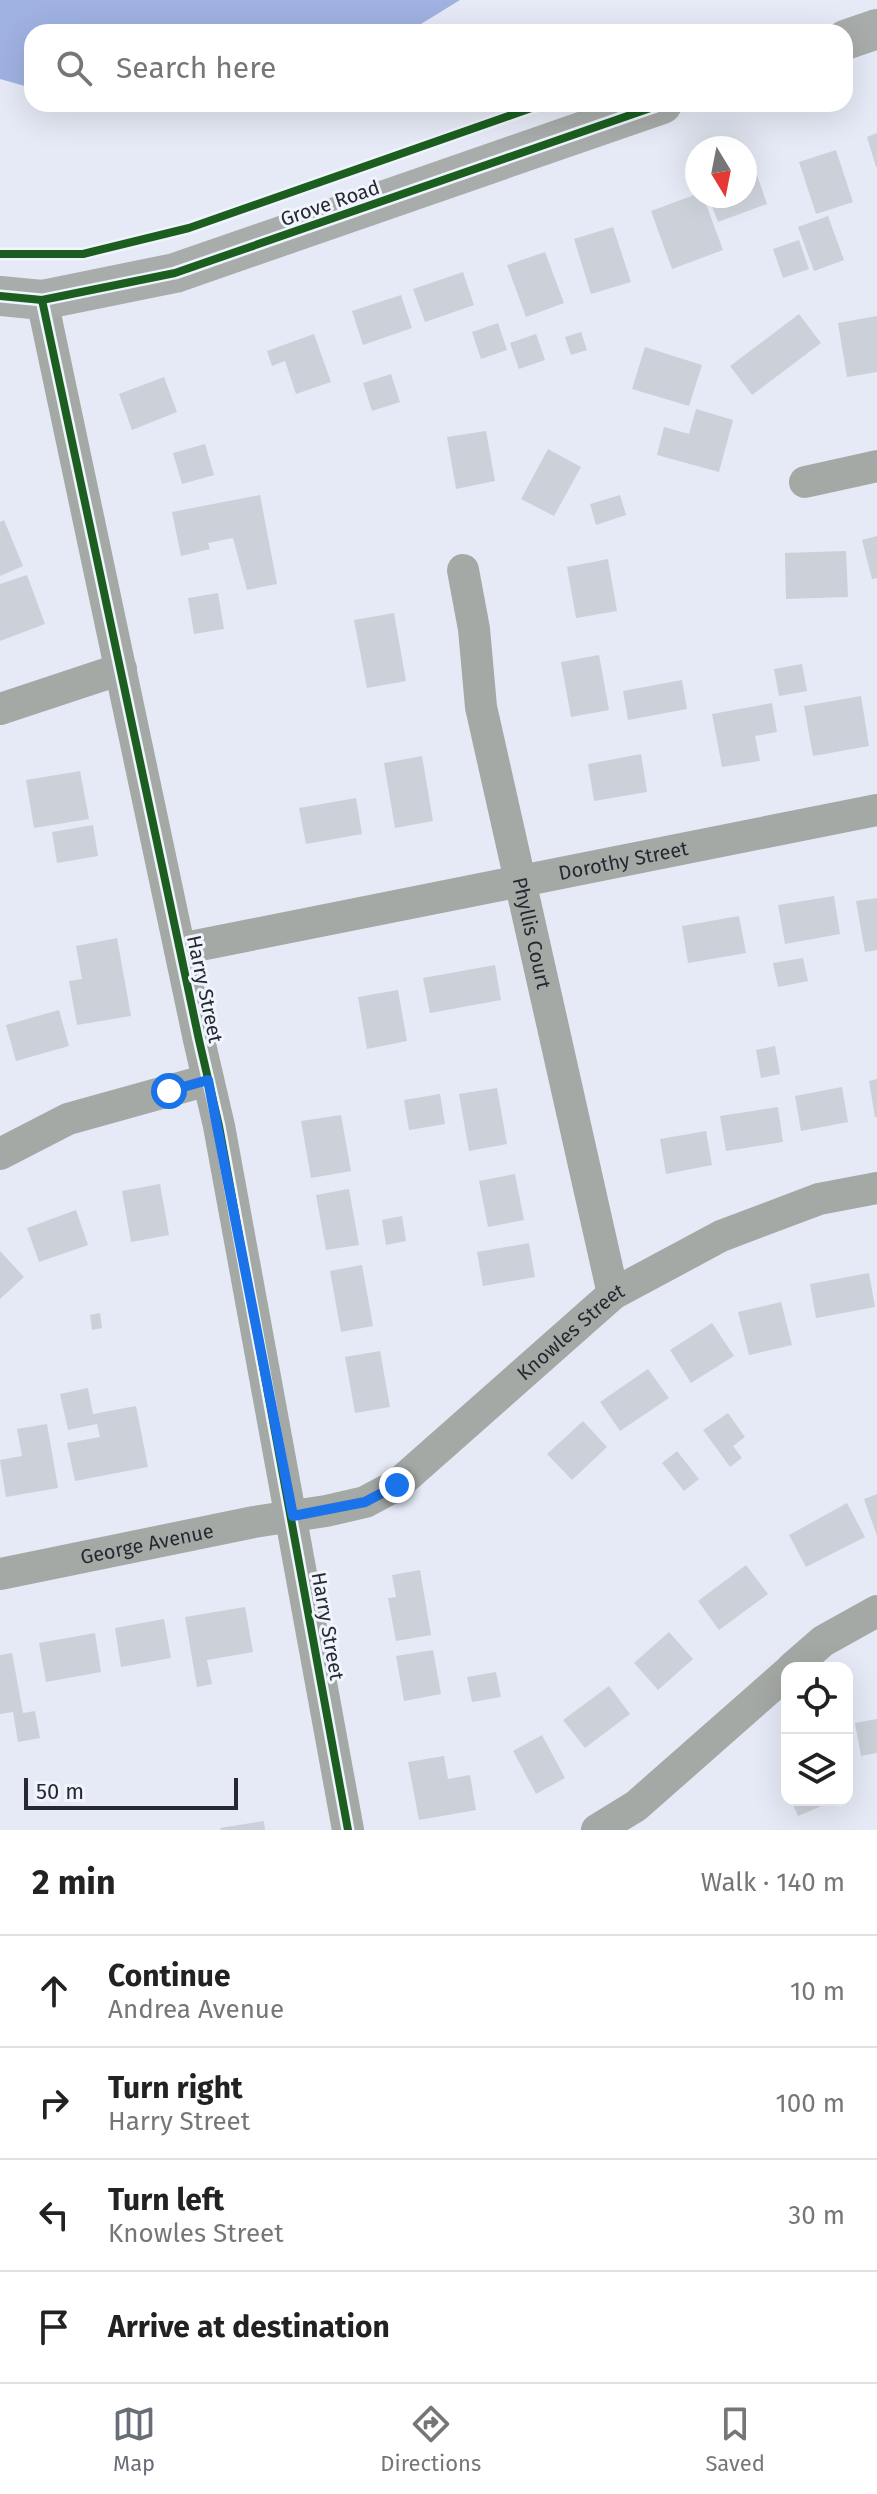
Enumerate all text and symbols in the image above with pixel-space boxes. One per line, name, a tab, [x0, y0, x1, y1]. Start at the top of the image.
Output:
search box	[24, 24, 853, 112]
icon: search	[52, 46, 96, 90]
text: Search here	[116, 50, 276, 86]
north arrow	[685, 136, 757, 208]
street label: Grove Road	[277, 175, 383, 231]
street label: Dorothy Street	[556, 836, 691, 885]
street label: Phyllis Court	[508, 875, 556, 992]
street label: Harry Street	[182, 933, 228, 1046]
route start	[151, 1073, 187, 1109]
street label: Knowles Street	[512, 1278, 629, 1385]
route end	[379, 1467, 415, 1503]
street label: George Avenue	[78, 1519, 216, 1569]
street label: Harry Street	[307, 1570, 349, 1683]
map controls	[781, 1662, 853, 1806]
button: locate	[781, 1662, 853, 1734]
button: layers	[781, 1734, 853, 1806]
scale bar	[24, 1774, 238, 1810]
text: 50 m	[36, 1778, 84, 1805]
text: 2 min	[32, 1862, 116, 1903]
text: Walk · 140 m	[701, 1867, 845, 1898]
text: Continue	[108, 1958, 231, 1994]
icon: ahead	[32, 1969, 76, 2013]
text: 10 m	[790, 1976, 845, 2007]
text: Andrea Avenue	[108, 1994, 284, 2025]
text: Turn right	[108, 2070, 243, 2106]
icon: right	[32, 2081, 76, 2125]
text: 100 m	[776, 2088, 845, 2119]
text: Harry Street	[108, 2106, 250, 2137]
text: Turn left	[108, 2182, 224, 2218]
icon: left	[32, 2193, 76, 2237]
text: 30 m	[788, 2200, 845, 2231]
text: Knowles Street	[108, 2218, 284, 2249]
icon: arrive	[32, 2305, 76, 2349]
text: Arrive at destination	[108, 2309, 390, 2345]
tab: Map	[112, 2402, 156, 2477]
tab: Directions	[380, 2402, 481, 2477]
tab: Saved	[705, 2402, 765, 2477]

